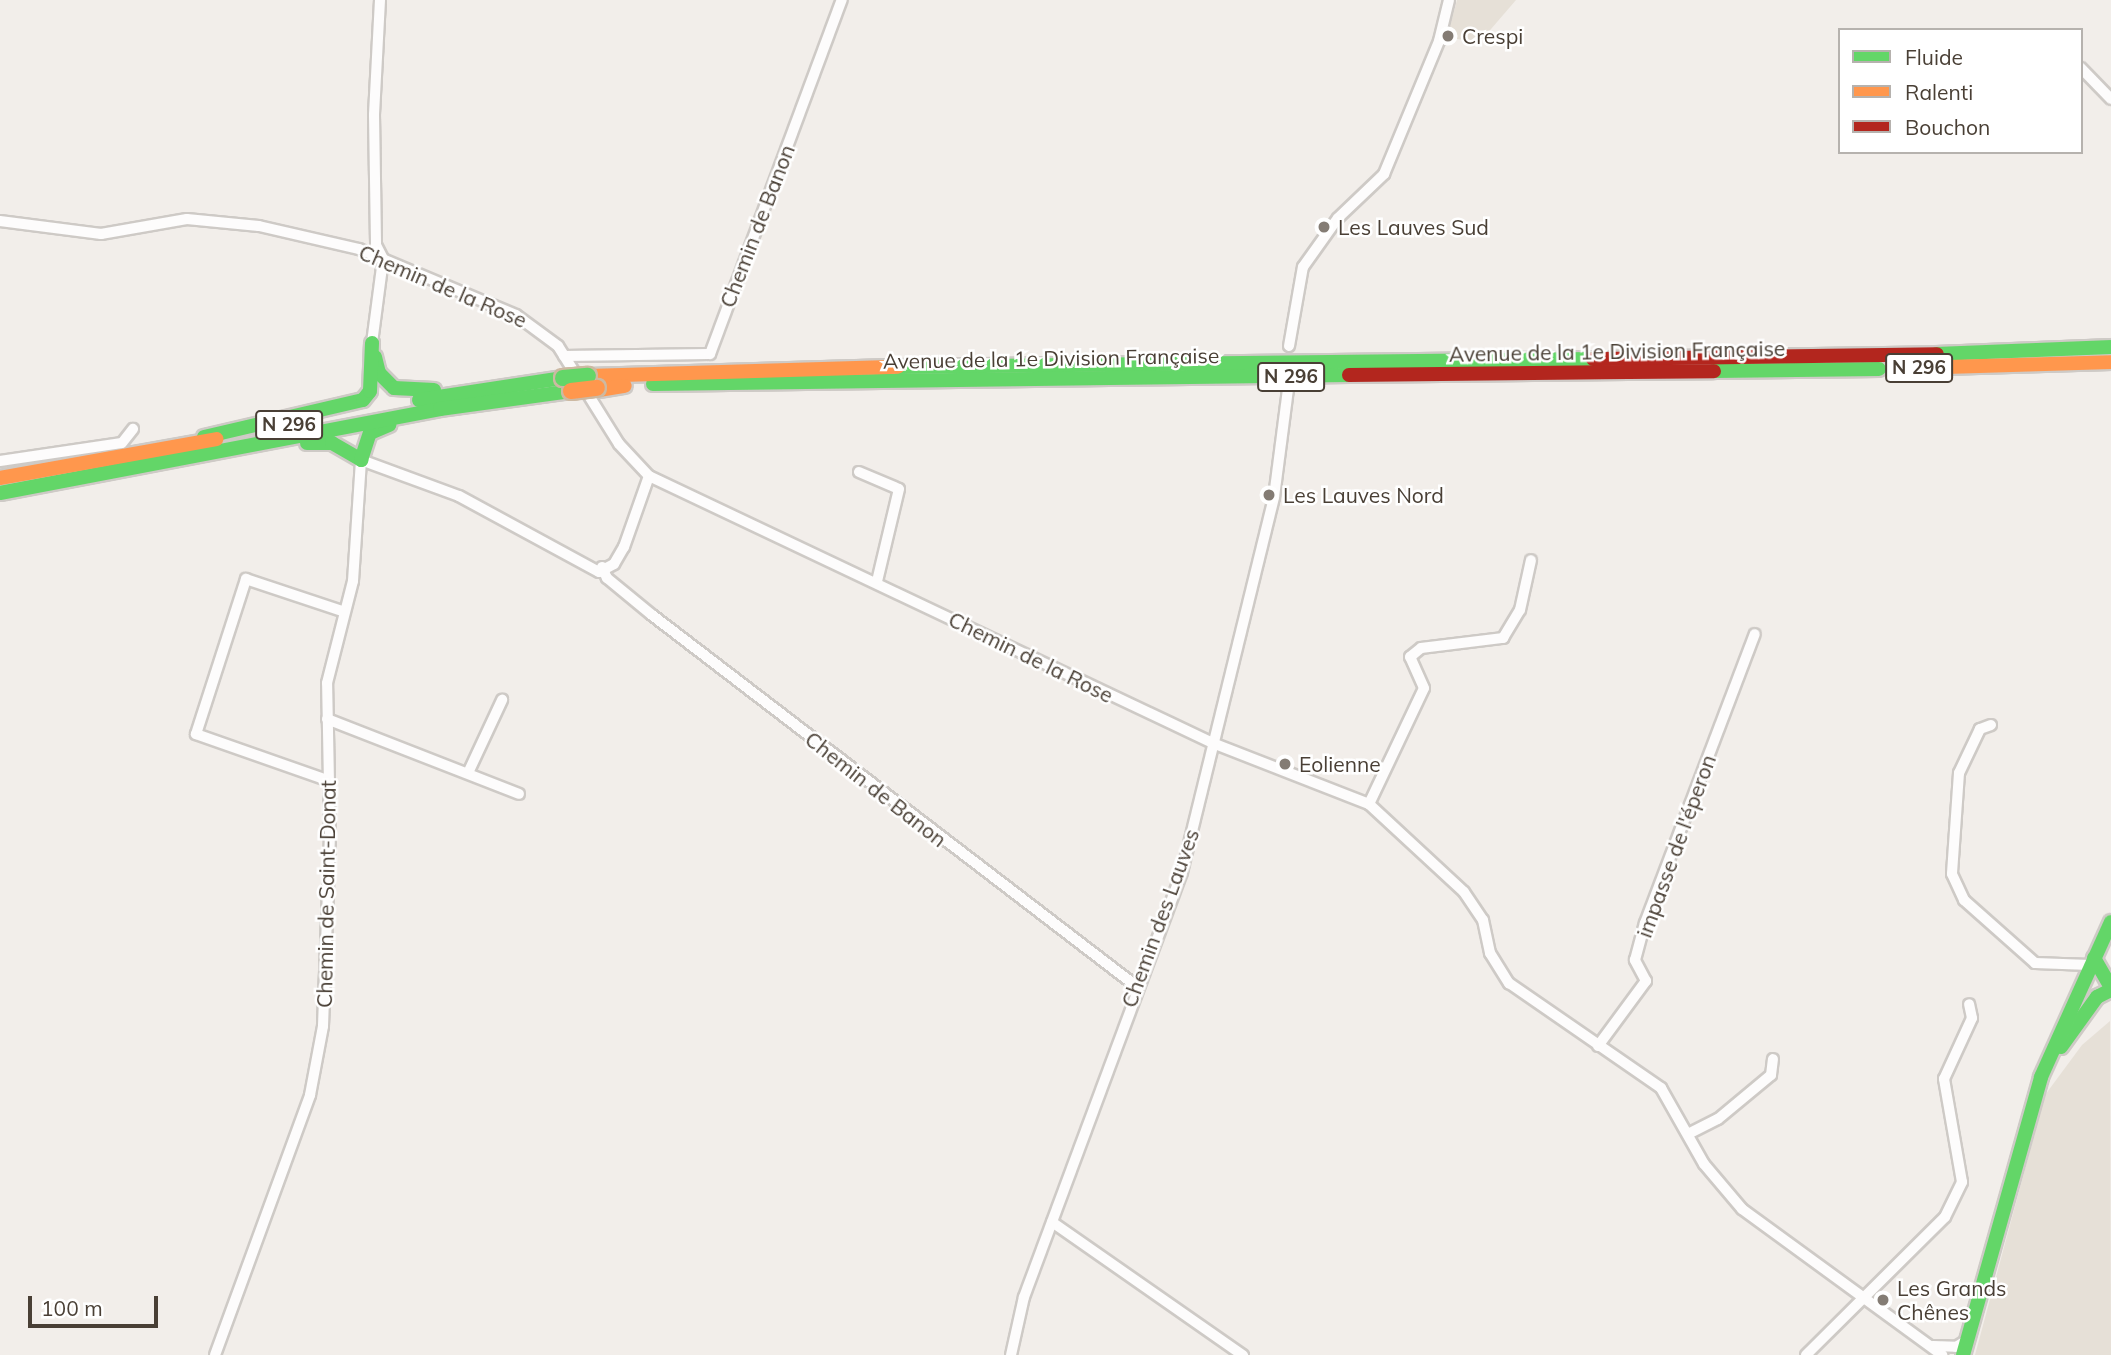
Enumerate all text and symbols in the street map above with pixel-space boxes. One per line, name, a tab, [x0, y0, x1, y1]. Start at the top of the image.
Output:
place label: Crespi	[1462, 23, 1523, 49]
marker: Crespi	[1440, 28, 1456, 44]
legend	[1838, 28, 2083, 154]
text: Fluide	[1905, 44, 1963, 70]
text: Ralenti	[1905, 79, 1973, 105]
text: Bouchon	[1905, 114, 1990, 140]
street label: Chemin de Banon	[714, 141, 800, 311]
place label: Les Lauves Sud	[1338, 214, 1489, 240]
marker: Les Lauves Sud	[1316, 219, 1332, 235]
street label: Chemin de la Rose	[355, 239, 531, 333]
street label: Avenue de la 1e Division Française	[1449, 335, 1785, 367]
street label: Avenue de la 1e Division Française	[883, 342, 1219, 374]
road number: N 296	[1884, 352, 1954, 384]
road number: N 296	[1256, 362, 1326, 392]
road number: N 296	[254, 410, 324, 440]
place label: Les Lauves Nord	[1283, 482, 1444, 508]
marker: Les Lauves Nord	[1261, 487, 1277, 503]
street label: Chemin de la Rose	[945, 606, 1117, 708]
street label: Chemin de Banon	[800, 726, 952, 852]
place label: Eolienne	[1299, 751, 1381, 777]
street label: impasse de l'éperon	[1631, 751, 1721, 941]
marker: Eolienne	[1277, 756, 1293, 772]
street label: Chemin de Saint-Donat	[311, 780, 341, 1008]
street label: Chemin des Lauves	[1116, 825, 1204, 1011]
place label: Les Grands Chênes	[1897, 1275, 2006, 1325]
scale bar	[32, 1282, 161, 1326]
marker: Les Grands Chênes	[1875, 1292, 1891, 1308]
text: 100 m	[41, 1295, 103, 1321]

